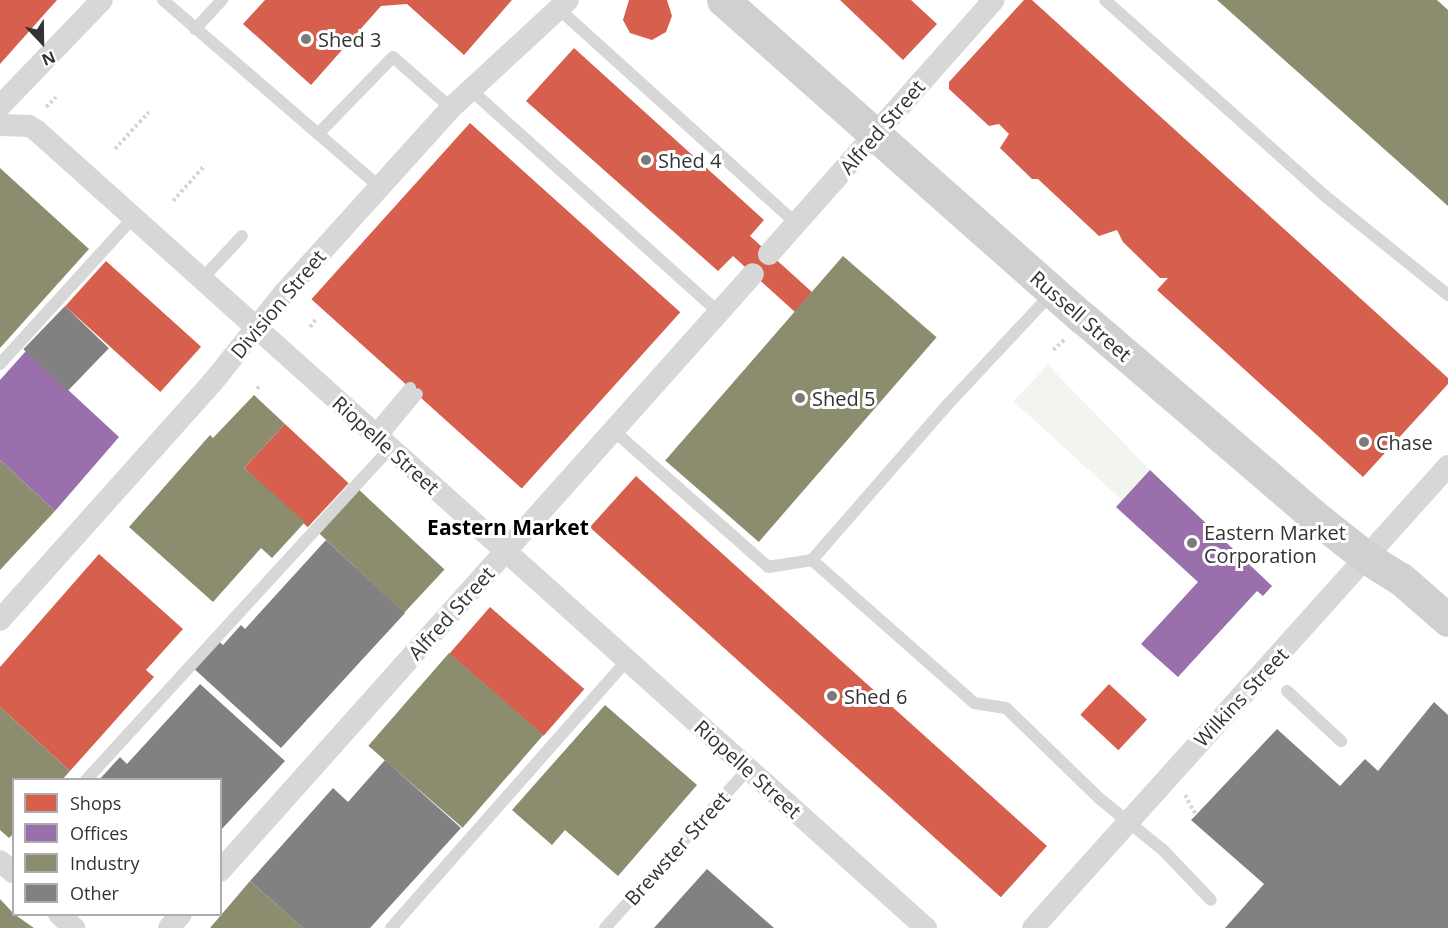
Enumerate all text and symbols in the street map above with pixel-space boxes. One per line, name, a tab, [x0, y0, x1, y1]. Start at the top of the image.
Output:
north arrow	[12, 12, 72, 72]
place label: Shed 3	[318, 27, 381, 51]
marker: Shed 3	[299, 32, 313, 46]
text: N	[39, 46, 59, 71]
street label: Alfred Street	[835, 75, 929, 179]
place label: Shed 4	[658, 148, 721, 172]
marker: Shed 4	[639, 153, 653, 167]
street label: Division Street	[226, 245, 330, 363]
street label: Russell Street	[1026, 266, 1136, 366]
place label: Shed 5	[812, 386, 875, 410]
street label: Riopelle Street	[328, 391, 444, 499]
marker: Shed 5	[793, 391, 807, 405]
place label: Chase	[1376, 430, 1433, 454]
marker: Chase	[1357, 435, 1371, 449]
district label: Eastern Market	[427, 514, 589, 540]
place label: Eastern Market Corporation	[1204, 520, 1346, 567]
marker: Eastern Market Corporation	[1185, 536, 1199, 550]
street label: Alfred Street	[403, 561, 499, 665]
street label: Wilkins Street	[1189, 642, 1293, 752]
place label: Shed 6	[844, 684, 907, 708]
marker: Shed 6	[825, 689, 839, 703]
street label: Riopelle Street	[690, 715, 806, 823]
legend	[12, 778, 222, 916]
street label: Brewster Street	[620, 786, 734, 910]
text: Shops	[70, 791, 121, 815]
text: Offices	[70, 821, 128, 845]
text: Industry	[70, 851, 140, 875]
text: Other	[70, 881, 119, 905]

